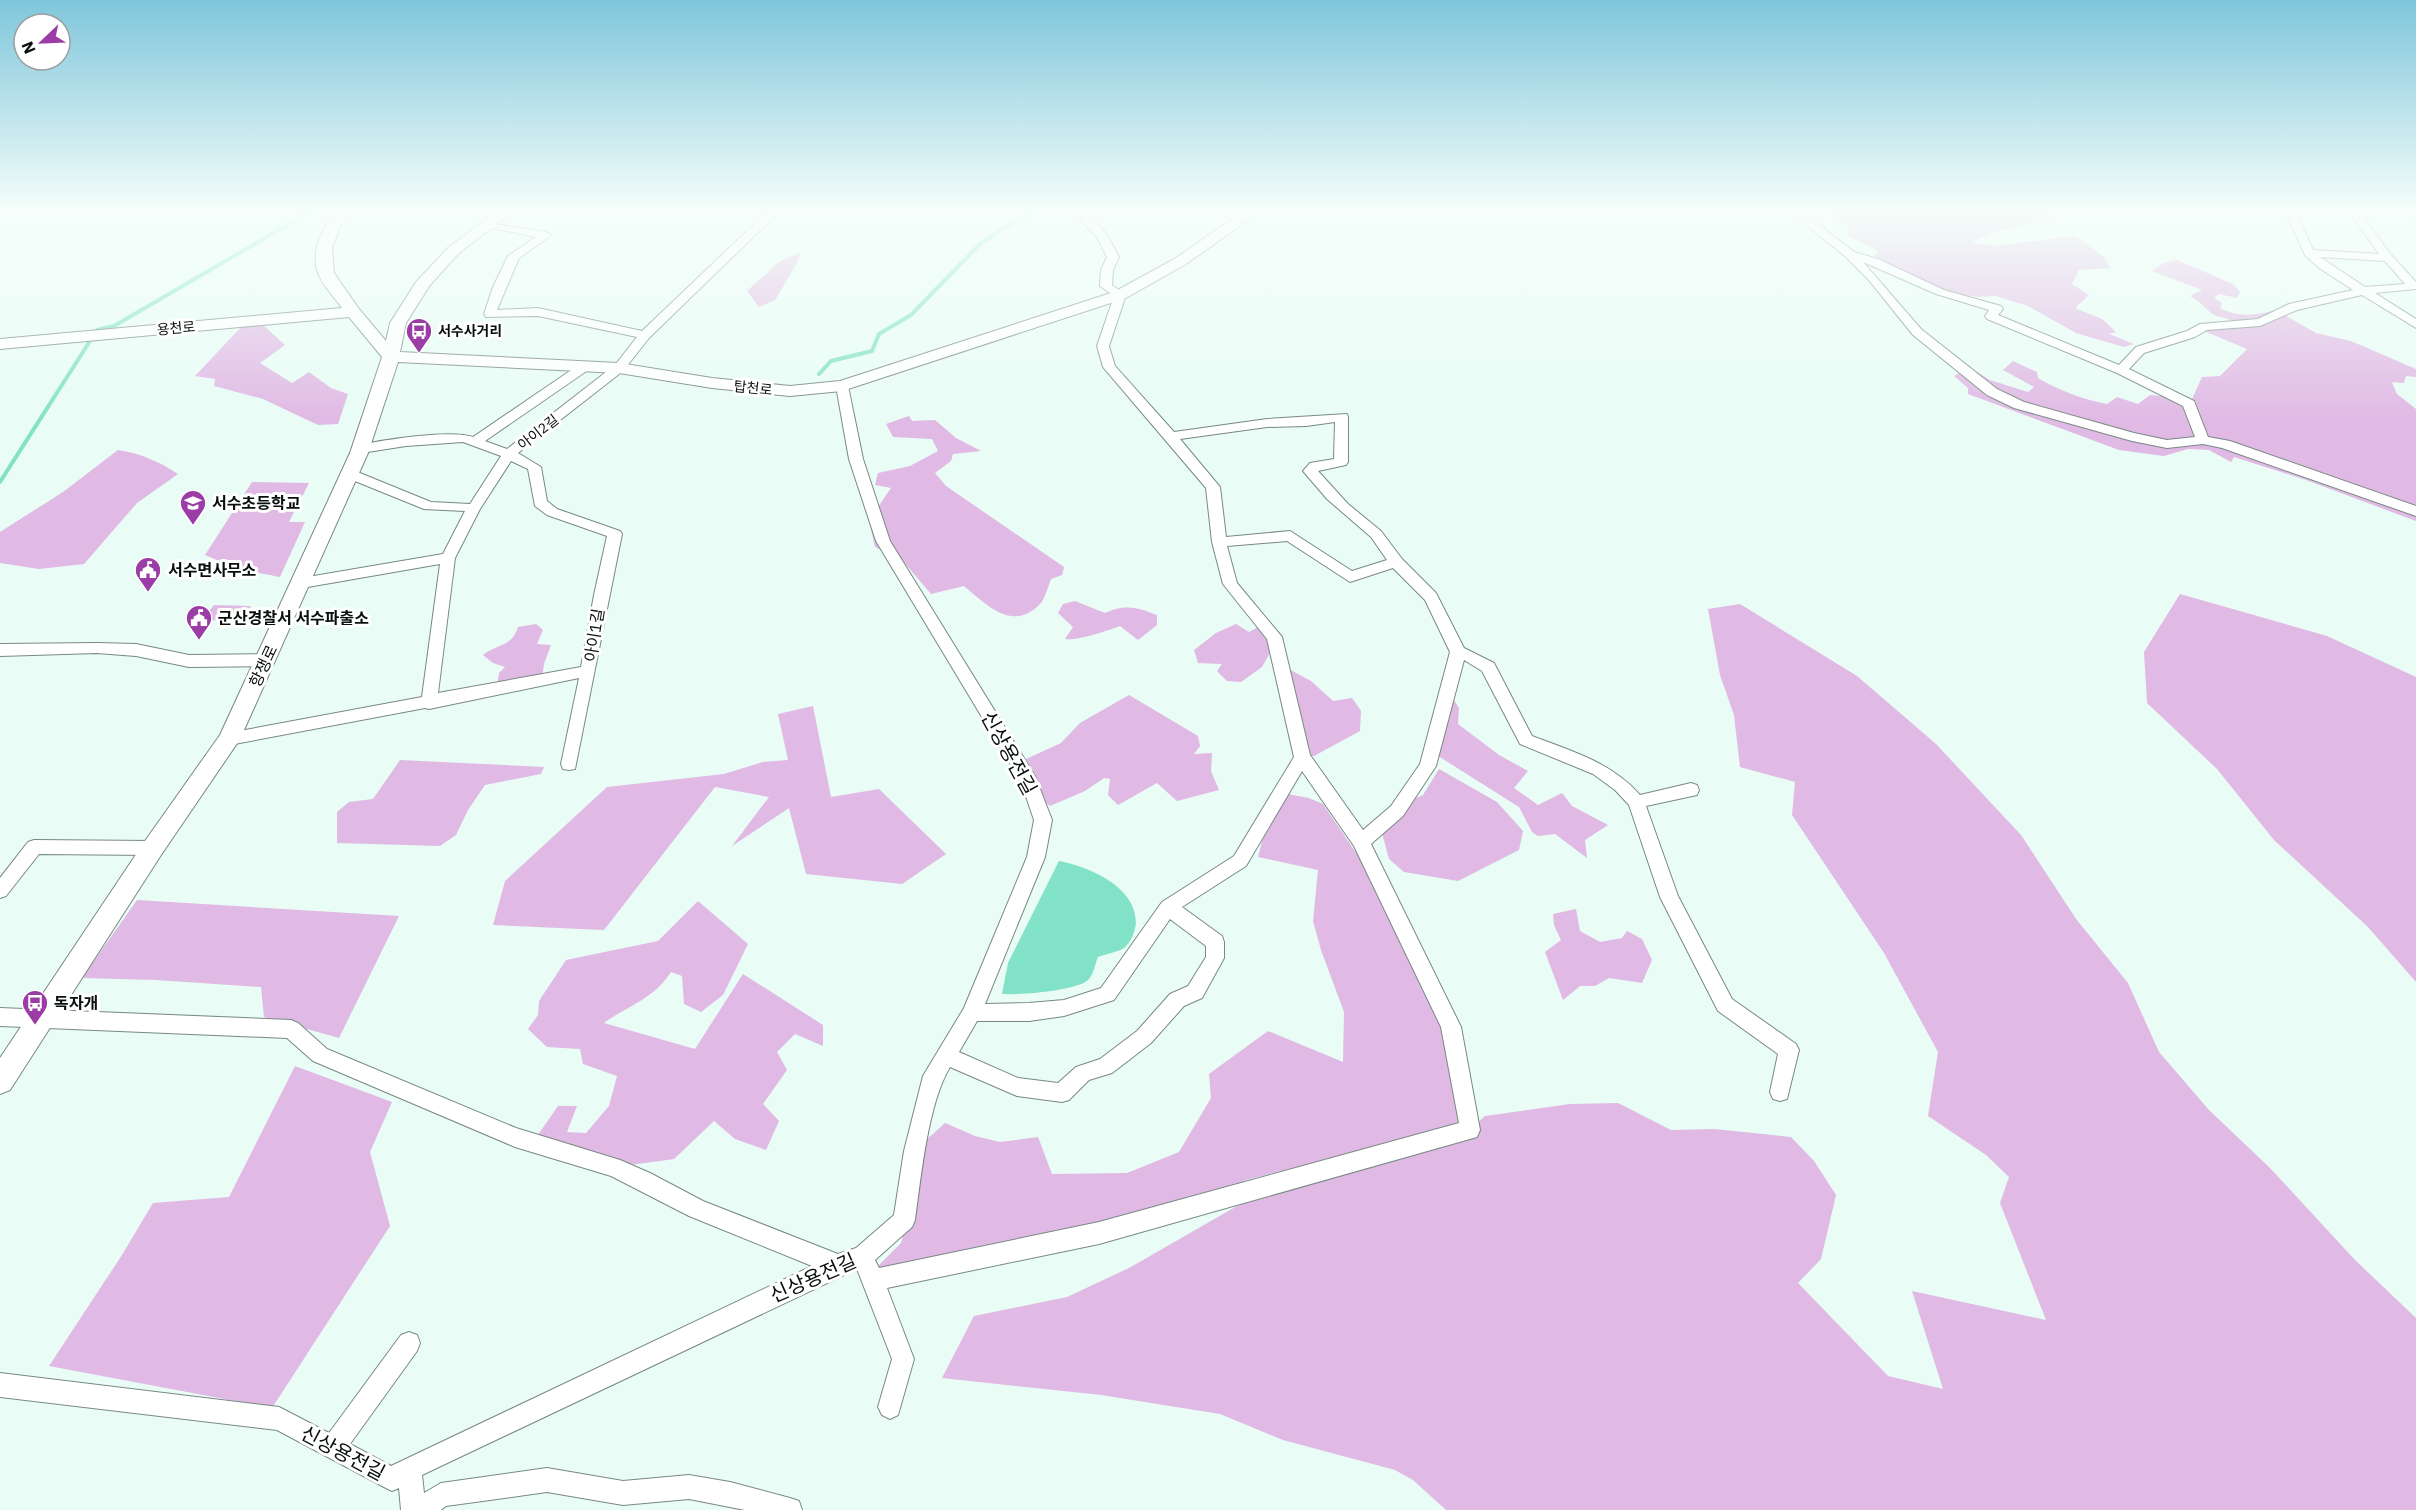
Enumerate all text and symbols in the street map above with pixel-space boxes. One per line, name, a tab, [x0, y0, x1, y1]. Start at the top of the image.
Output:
north arrow	[12, 12, 72, 72]
text: N	[17, 39, 40, 57]
bus stop icon: 서수사거리	[404, 316, 434, 354]
street label: 용천로	[156, 317, 196, 339]
place label: 서수사거리	[438, 322, 502, 340]
street label: 탑천로	[733, 377, 773, 399]
street label: 아이2길	[514, 410, 562, 454]
school or university icon: 서수초등학교	[178, 488, 208, 526]
place label: 서수초등학교	[212, 493, 301, 513]
public building icon: 서수면사무소	[133, 555, 163, 593]
place label: 서수면사무소	[168, 560, 257, 580]
public building icon: 군산경찰서 서수파출소	[184, 603, 214, 641]
street label: 아이1길	[580, 607, 608, 663]
place label: 군산경찰서 서수파출소	[218, 608, 369, 628]
street label: 항쟁로	[245, 642, 282, 690]
street label: 신상용전길	[975, 706, 1044, 800]
bus stop icon: 독자개	[20, 988, 50, 1026]
place label: 독자개	[54, 993, 98, 1013]
street label: 신상용전길	[765, 1247, 860, 1309]
street label: 신상용전길	[296, 1419, 390, 1486]

